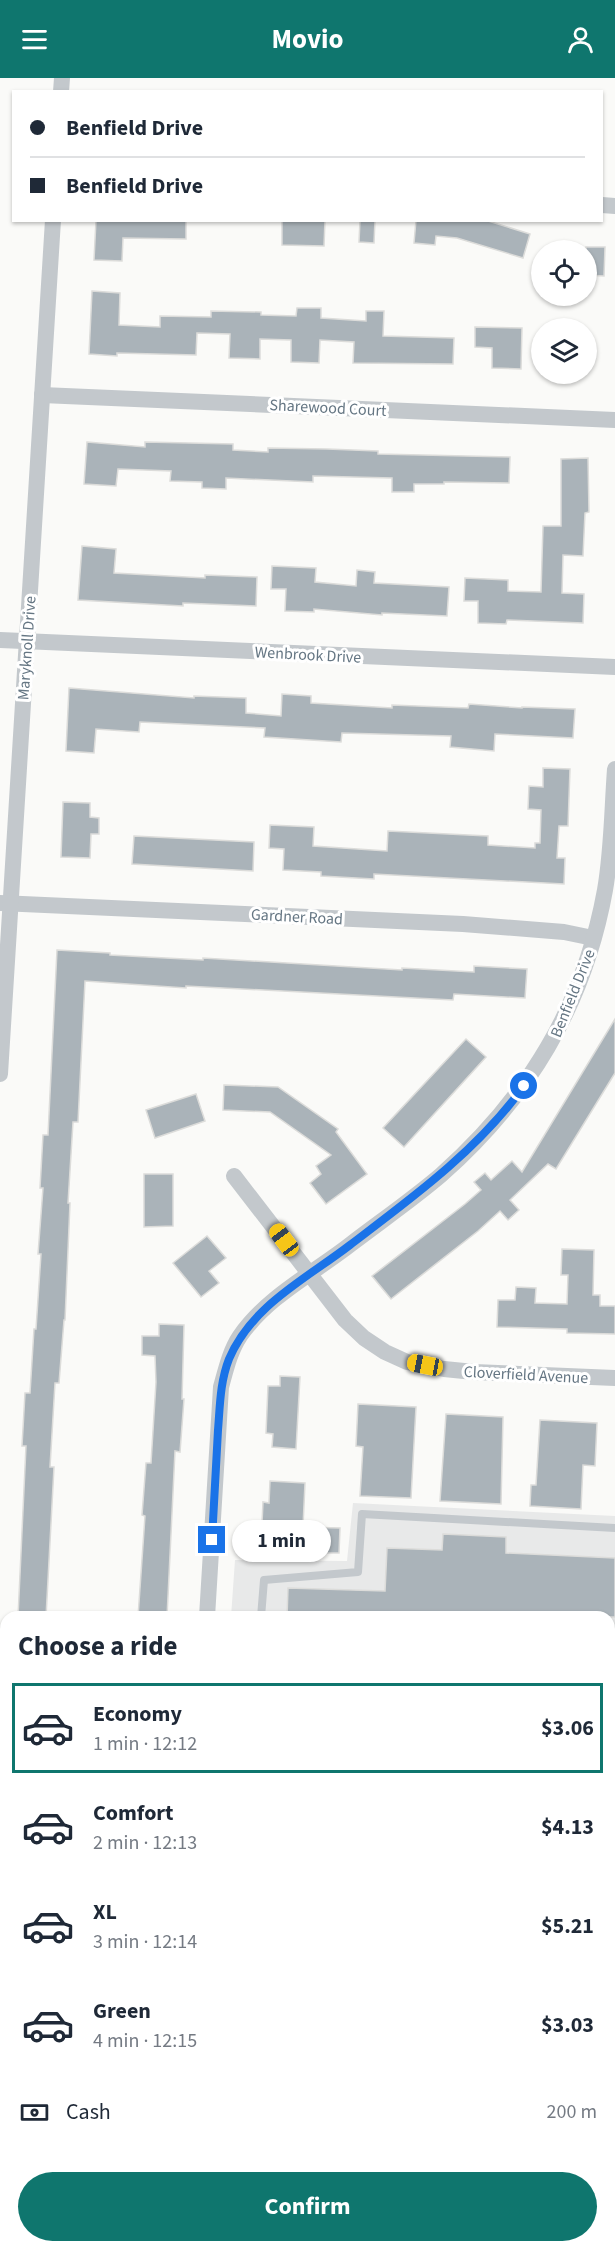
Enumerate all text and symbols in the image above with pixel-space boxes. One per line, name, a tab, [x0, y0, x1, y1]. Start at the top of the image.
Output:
text: Movio	[272, 20, 343, 59]
icon: menu	[18, 23, 51, 56]
icon: person	[564, 23, 597, 56]
text: Benfield Drive	[66, 112, 203, 144]
text: Benfield Drive	[66, 170, 203, 202]
map controls	[531, 240, 597, 384]
button: locate	[531, 240, 597, 306]
button: layers	[531, 318, 597, 384]
street label: Sharewood Court	[269, 394, 388, 422]
street label: Maryknoll Drive	[12, 595, 42, 701]
street label: Wenbrook Drive	[254, 641, 362, 669]
street label: Gardner Road	[250, 904, 343, 930]
street label: Benfield Drive	[545, 946, 601, 1041]
route start	[510, 1072, 537, 1099]
car	[266, 1220, 302, 1260]
car	[406, 1353, 444, 1377]
street label: Cloverfield Avenue	[463, 1361, 589, 1389]
callout: 1 min	[233, 1519, 332, 1561]
route end	[198, 1526, 225, 1553]
text: 1 min	[257, 1527, 306, 1555]
text: Choose a ride	[18, 1627, 178, 1666]
text: Economy	[93, 1698, 182, 1730]
icon: car	[21, 1701, 75, 1755]
text: $3.06	[541, 1712, 594, 1744]
text: 1 min · 12:12	[93, 1730, 197, 1758]
text: Comfort	[93, 1797, 174, 1829]
icon: car	[21, 1800, 75, 1854]
text: $4.13	[541, 1811, 594, 1843]
text: 2 min · 12:13	[93, 1829, 197, 1857]
text: XL	[93, 1896, 117, 1928]
icon: car	[21, 1899, 75, 1953]
text: $5.21	[541, 1910, 594, 1942]
text: 3 min · 12:14	[93, 1928, 197, 1956]
text: Green	[93, 1995, 151, 2027]
icon: car	[21, 1998, 75, 2052]
text: $3.03	[541, 2009, 594, 2041]
text: 4 min · 12:15	[93, 2027, 197, 2055]
icon: cash	[18, 2096, 51, 2129]
text: Cash	[66, 2096, 111, 2128]
text: 200 m	[547, 2098, 597, 2126]
button: Confirm	[18, 2172, 597, 2241]

